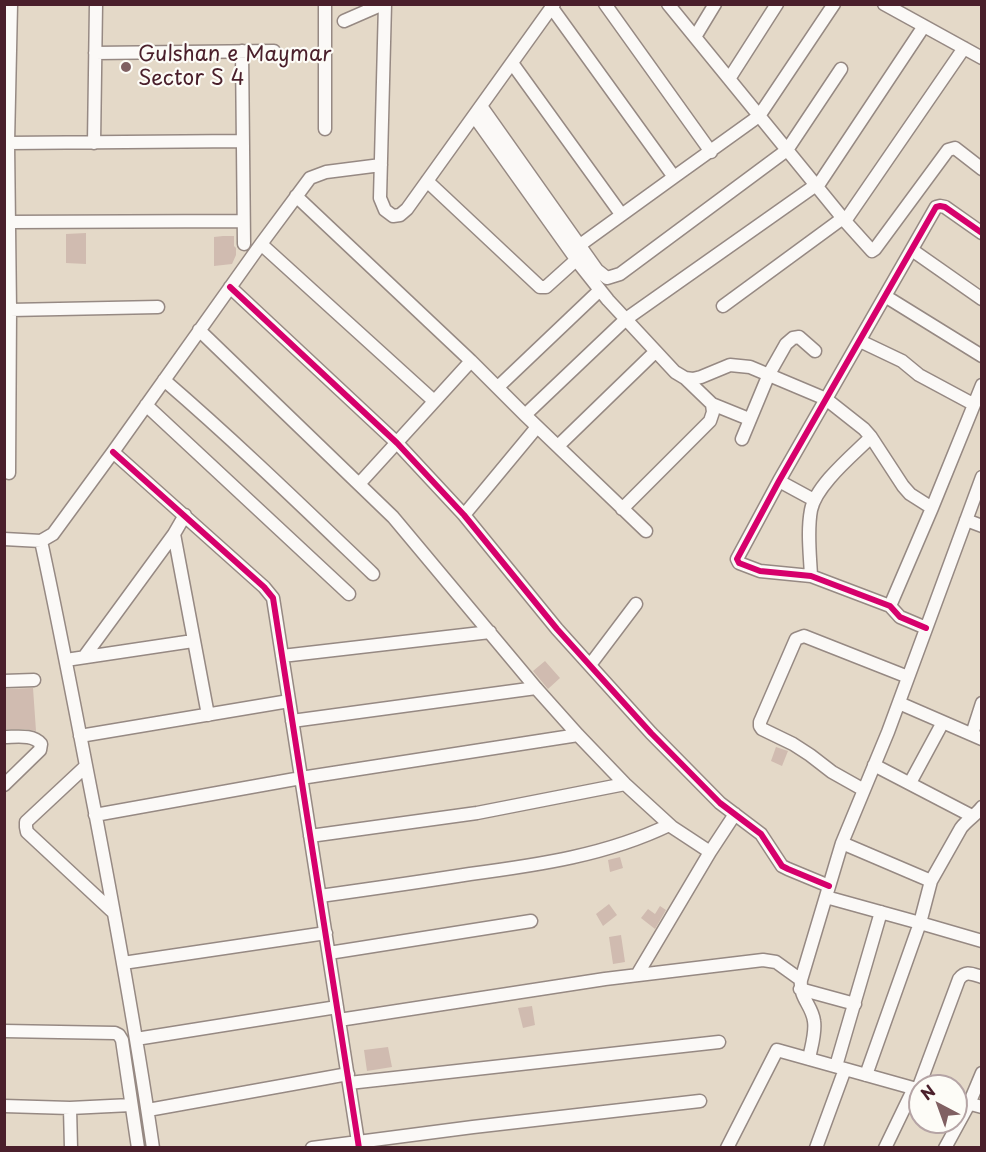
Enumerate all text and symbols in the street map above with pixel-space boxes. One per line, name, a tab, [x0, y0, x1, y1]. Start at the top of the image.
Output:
place label: Gulshan e Maymar Sector S 4	[138, 42, 331, 92]
marker: Gulshan e Maymar Sector S 4	[119, 60, 133, 74]
north arrow	[908, 1074, 968, 1134]
text: N	[915, 1079, 940, 1105]

